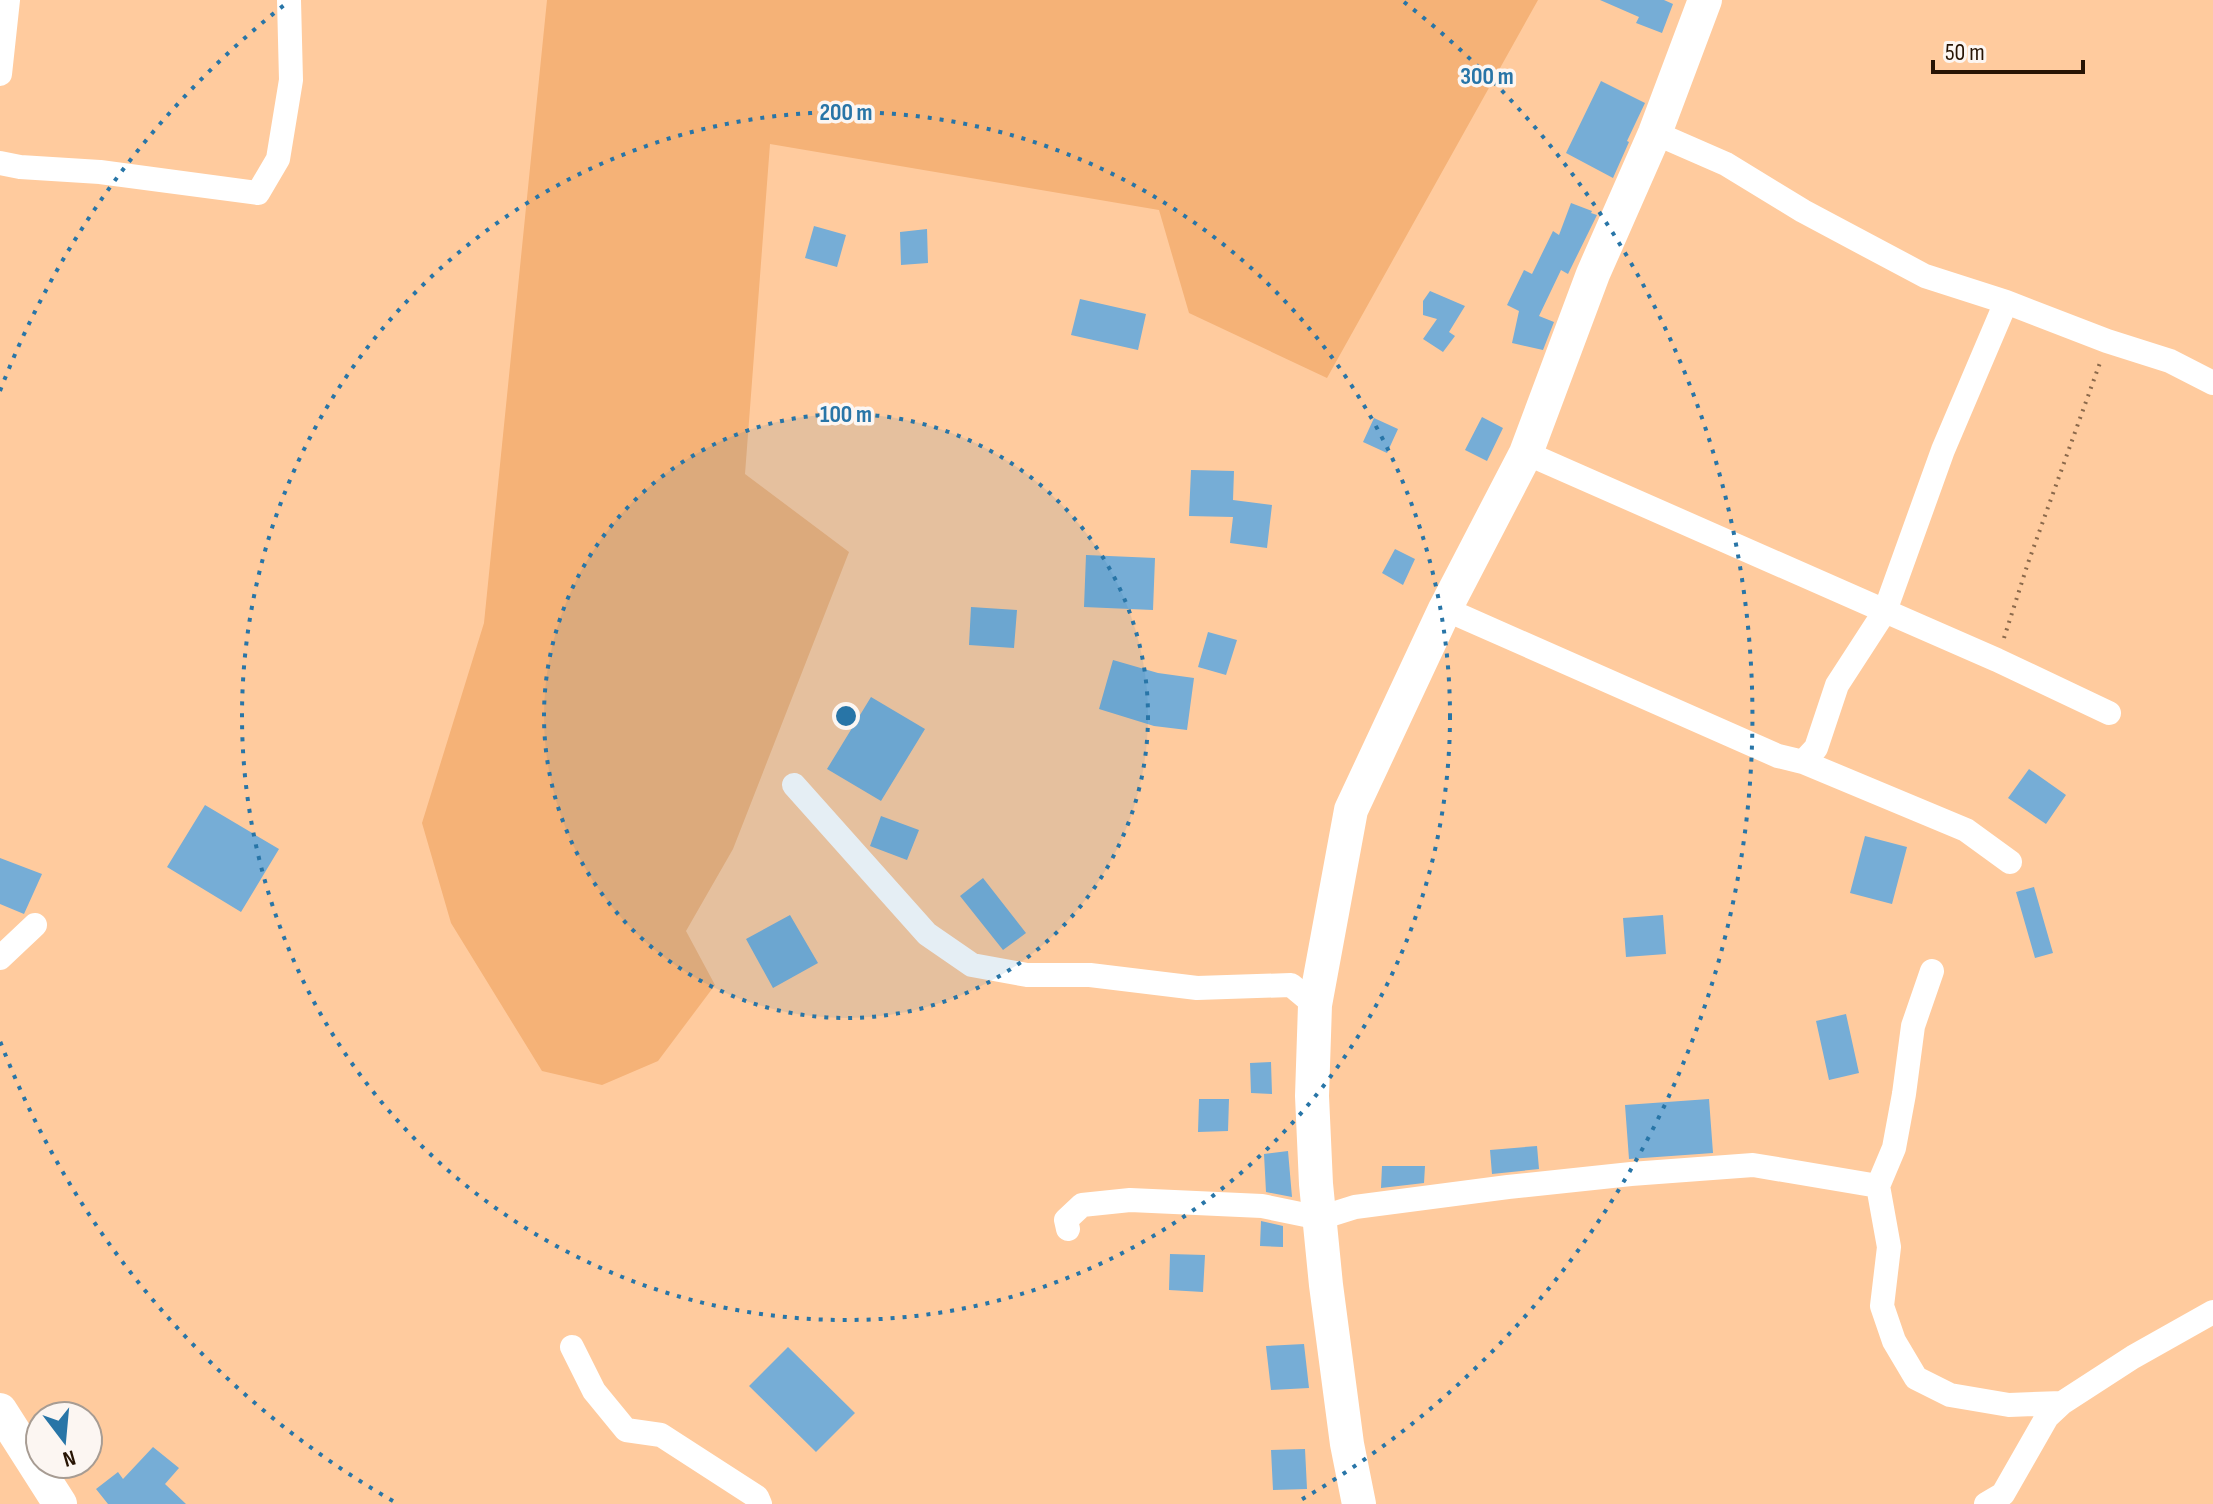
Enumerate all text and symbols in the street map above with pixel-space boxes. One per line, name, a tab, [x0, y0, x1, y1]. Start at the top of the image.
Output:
scale bar	[1933, 24, 2083, 74]
text: 50 m	[1945, 38, 1985, 67]
text: 300 m	[1460, 62, 1514, 91]
text: 200 m	[819, 98, 873, 127]
text: 100 m	[820, 400, 872, 429]
centre of rings	[832, 702, 860, 730]
north arrow	[24, 1400, 104, 1480]
text: N	[60, 1443, 78, 1472]

